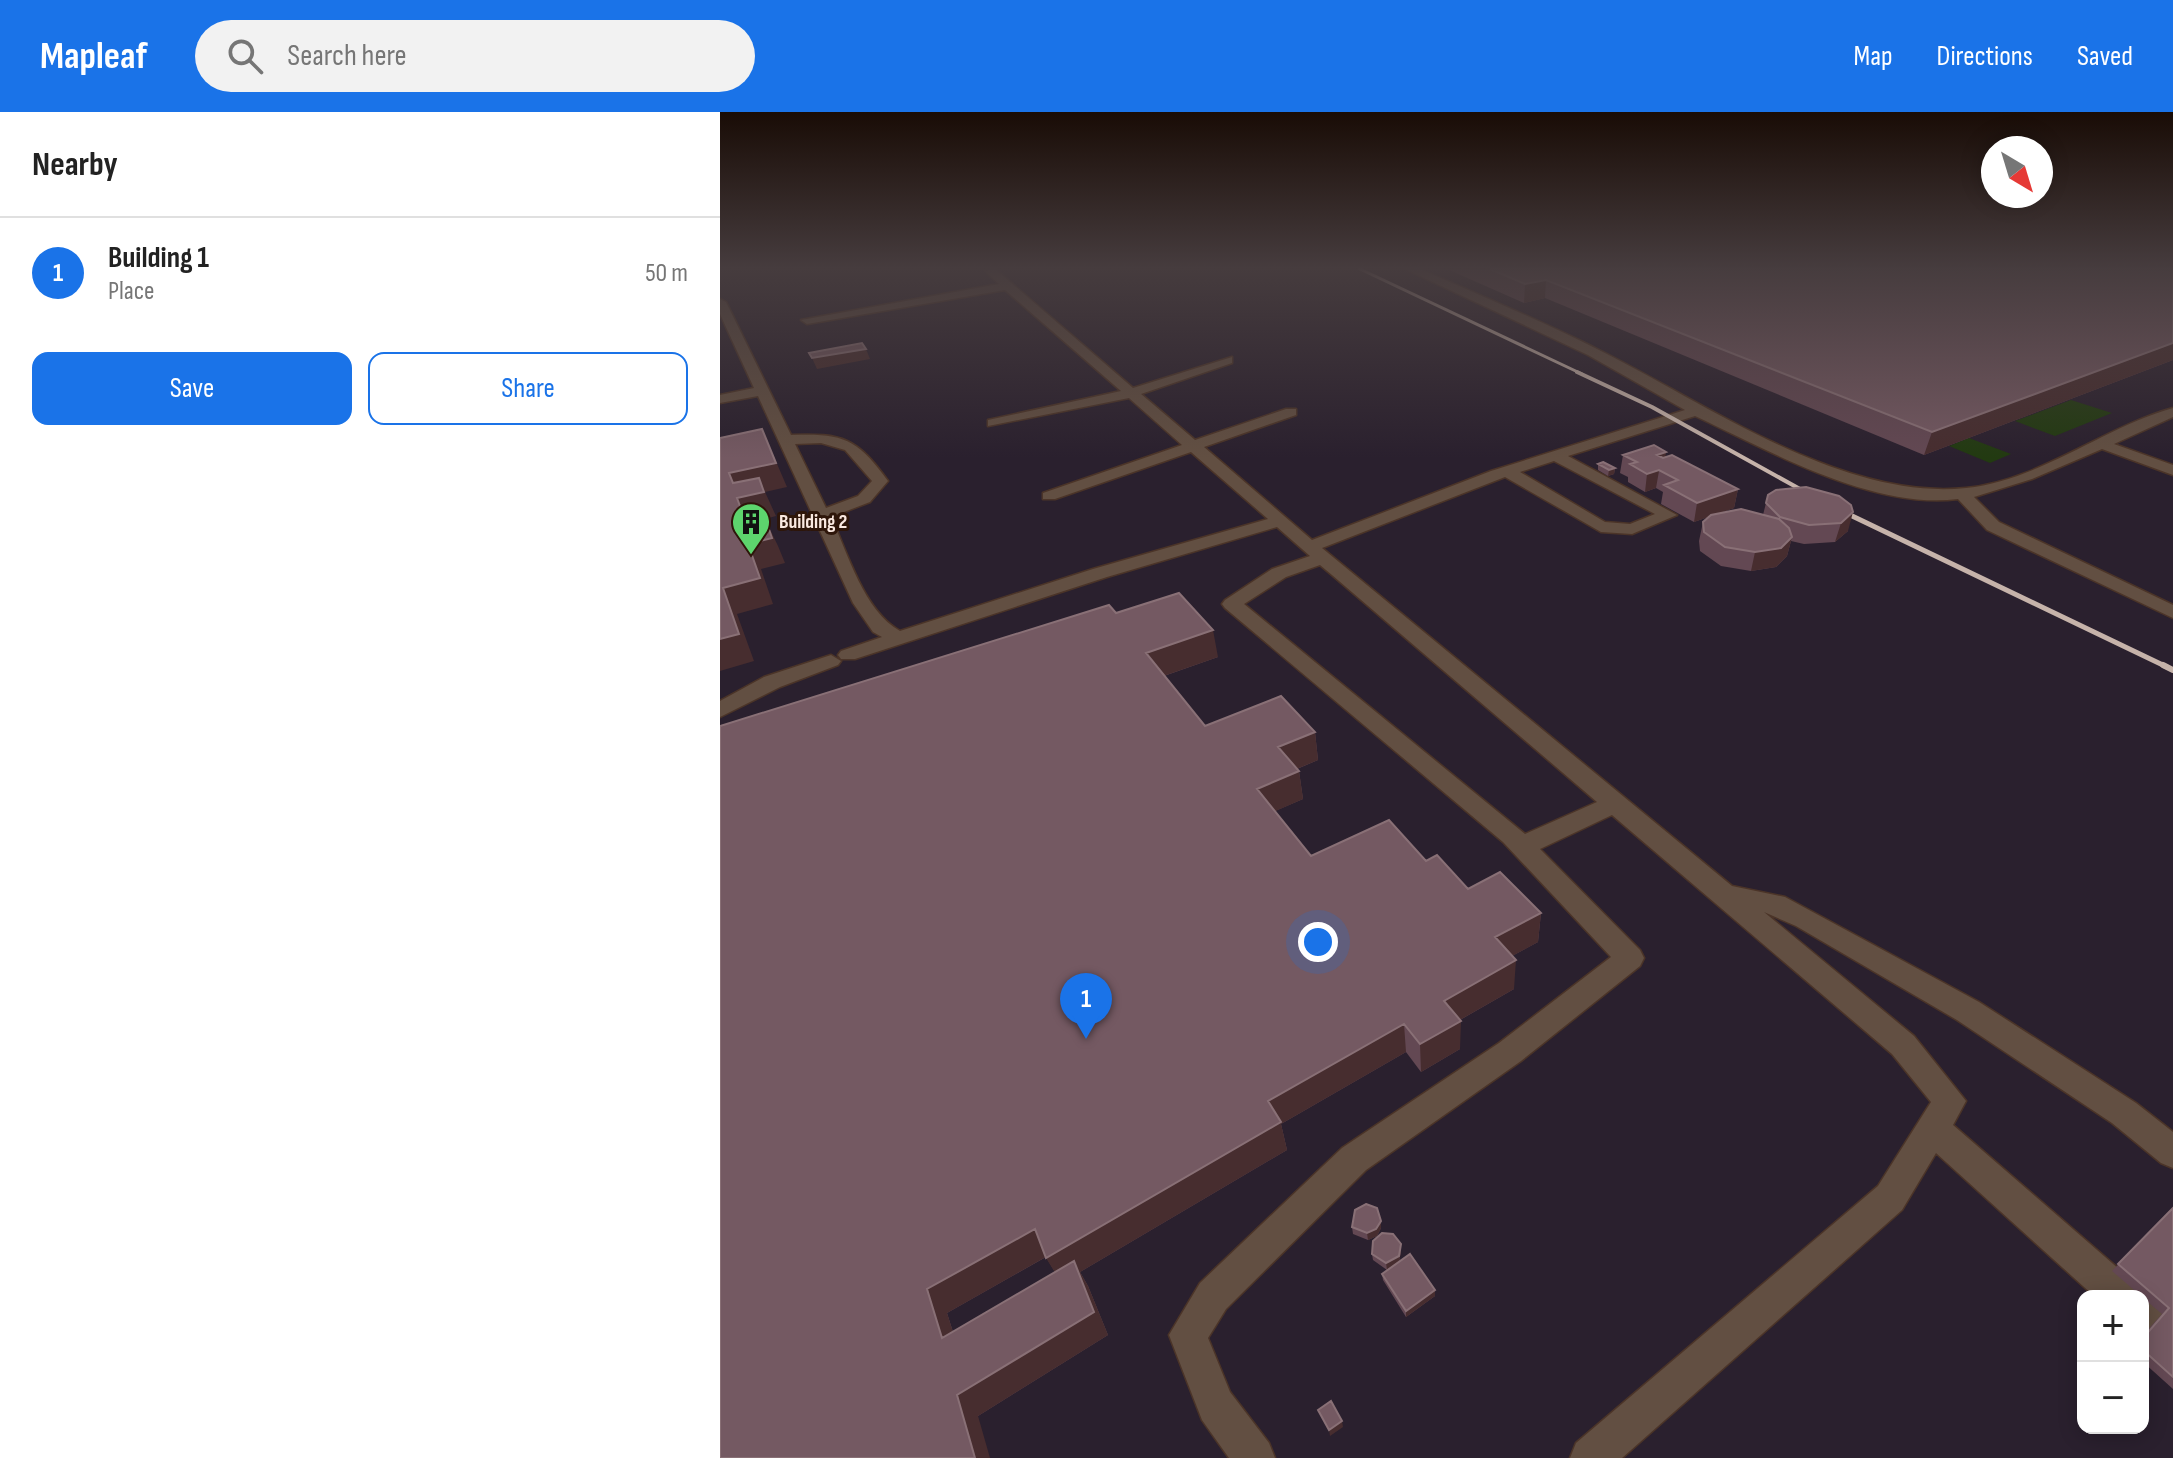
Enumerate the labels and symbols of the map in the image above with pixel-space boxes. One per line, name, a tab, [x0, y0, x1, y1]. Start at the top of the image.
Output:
north arrow	[1981, 136, 2053, 208]
building icon: Building 2	[730, 501, 772, 556]
place label: Building 2	[779, 510, 847, 534]
your location	[1298, 922, 1338, 962]
pin: 1	[1060, 973, 1112, 1039]

